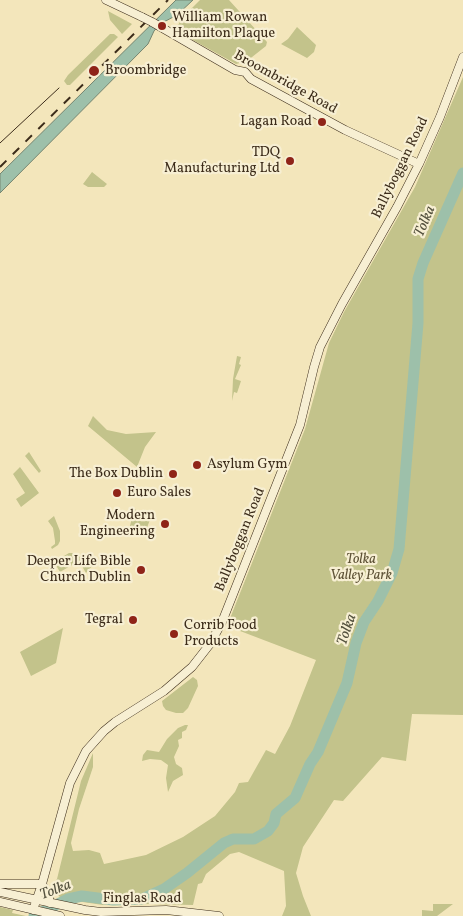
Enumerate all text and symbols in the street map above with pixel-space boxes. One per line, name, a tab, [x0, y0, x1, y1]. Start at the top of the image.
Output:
place label: William Rowan Hamilton Plaque	[172, 10, 275, 42]
marker: William Rowan Hamilton Plaque	[156, 20, 168, 32]
street label: Broombridge Road	[230, 48, 340, 118]
place label: Broombridge	[105, 63, 186, 79]
marker: Broombridge	[87, 64, 101, 78]
place label: Lagan Road	[240, 114, 312, 130]
street label: Ballyboggan Road	[369, 115, 433, 221]
marker: Lagan Road	[316, 116, 328, 128]
place label: TDQ Manufacturing Ltd	[164, 145, 280, 178]
marker: TDQ Manufacturing Ltd	[284, 155, 296, 167]
water label: Tolka	[411, 204, 441, 240]
place label: Asylum Gym	[207, 457, 288, 473]
marker: Asylum Gym	[191, 459, 203, 471]
place label: The Box Dublin	[69, 466, 163, 482]
marker: The Box Dublin	[167, 468, 179, 480]
place label: Euro Sales	[127, 485, 191, 501]
street label: Ballyboggan Road	[212, 485, 270, 595]
marker: Euro Sales	[111, 487, 123, 499]
place label: Modern Engineering	[80, 508, 155, 540]
marker: Modern Engineering	[159, 518, 171, 530]
park label: Tolka Valley Park	[330, 552, 392, 584]
place label: Deeper Life Bible Church Dublin	[27, 554, 131, 586]
marker: Deeper Life Bible Church Dublin	[135, 564, 147, 576]
place label: Tegral	[85, 612, 123, 628]
water label: Tolka	[334, 612, 362, 648]
marker: Tegral	[127, 614, 139, 626]
place label: Corrib Food Products	[184, 618, 257, 650]
marker: Corrib Food Products	[168, 628, 180, 640]
water label: Tolka	[38, 877, 74, 905]
street label: Finglas Road	[103, 891, 181, 907]

